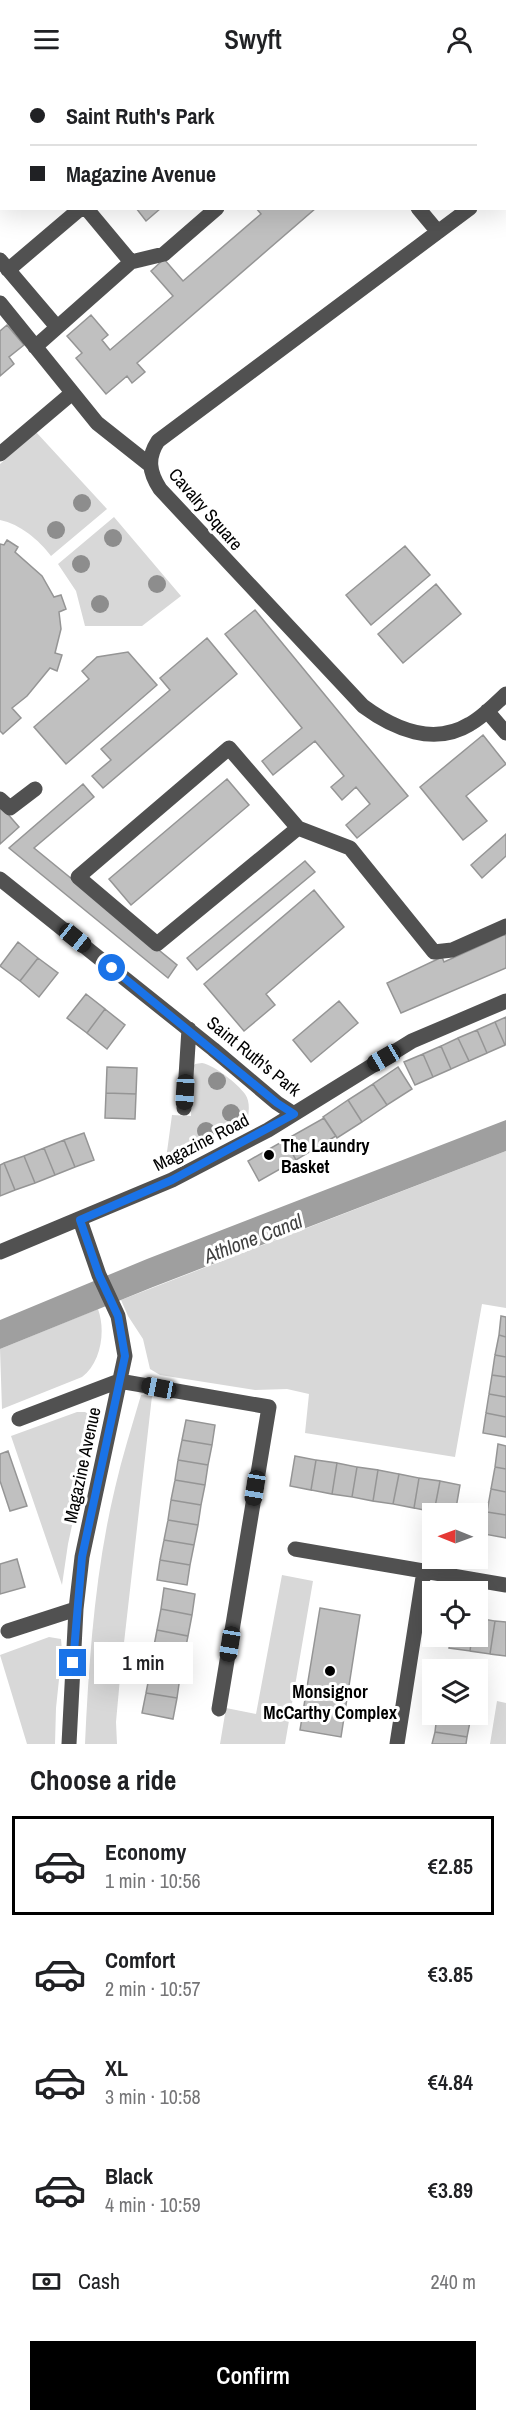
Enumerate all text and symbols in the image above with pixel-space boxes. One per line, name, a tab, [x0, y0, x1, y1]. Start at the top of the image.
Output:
text: Swyft	[224, 21, 282, 57]
icon: menu	[30, 23, 63, 56]
icon: person	[443, 23, 476, 56]
text: Saint Ruth's Park	[66, 101, 215, 131]
text: Magazine Avenue	[66, 159, 216, 189]
street label: Cavalry Square	[163, 462, 249, 556]
car	[55, 920, 95, 956]
route start	[98, 954, 125, 981]
street label: Saint Ruth's Park	[202, 1010, 307, 1102]
car	[364, 1041, 404, 1075]
car	[175, 1074, 195, 1110]
street label: Magazine Road	[149, 1107, 253, 1177]
place label: The Laundry Basket	[281, 1133, 370, 1179]
marker: The Laundry Basket	[262, 1148, 276, 1162]
water label: Athlone Canal	[199, 1207, 306, 1269]
car	[140, 1376, 178, 1400]
street label: Magazine Avenue	[58, 1405, 106, 1525]
car	[243, 1469, 267, 1507]
north arrow	[422, 1503, 488, 1569]
map controls	[422, 1503, 488, 1725]
button: locate	[422, 1581, 488, 1647]
car	[218, 1625, 242, 1663]
callout: 1 min	[94, 1642, 193, 1684]
route end	[59, 1649, 86, 1676]
text: 1 min	[122, 1649, 165, 1676]
button: layers	[422, 1659, 488, 1725]
marker: Monsignor McCarthy Complex	[323, 1664, 337, 1678]
place label: Monsignor McCarthy Complex	[263, 1679, 398, 1725]
text: Choose a ride	[30, 1762, 176, 1798]
text: Economy	[105, 1837, 186, 1867]
icon: car	[33, 1839, 87, 1893]
text: €2.85	[428, 1851, 473, 1881]
text: 1 min · 10:56	[105, 1867, 201, 1894]
text: Comfort	[105, 1945, 175, 1975]
icon: car	[33, 1947, 87, 2001]
text: €3.85	[428, 1959, 473, 1989]
text: 2 min · 10:57	[105, 1975, 201, 2002]
text: XL	[105, 2053, 128, 2083]
icon: car	[33, 2055, 87, 2109]
text: €4.84	[428, 2067, 473, 2097]
text: 3 min · 10:58	[105, 2083, 201, 2110]
text: Black	[105, 2161, 153, 2191]
icon: car	[33, 2163, 87, 2217]
text: €3.89	[428, 2175, 473, 2205]
text: 4 min · 10:59	[105, 2191, 201, 2218]
icon: cash	[30, 2265, 63, 2298]
text: Cash	[78, 2266, 120, 2296]
text: 240 m	[430, 2268, 476, 2295]
button: Confirm	[30, 2341, 476, 2410]

